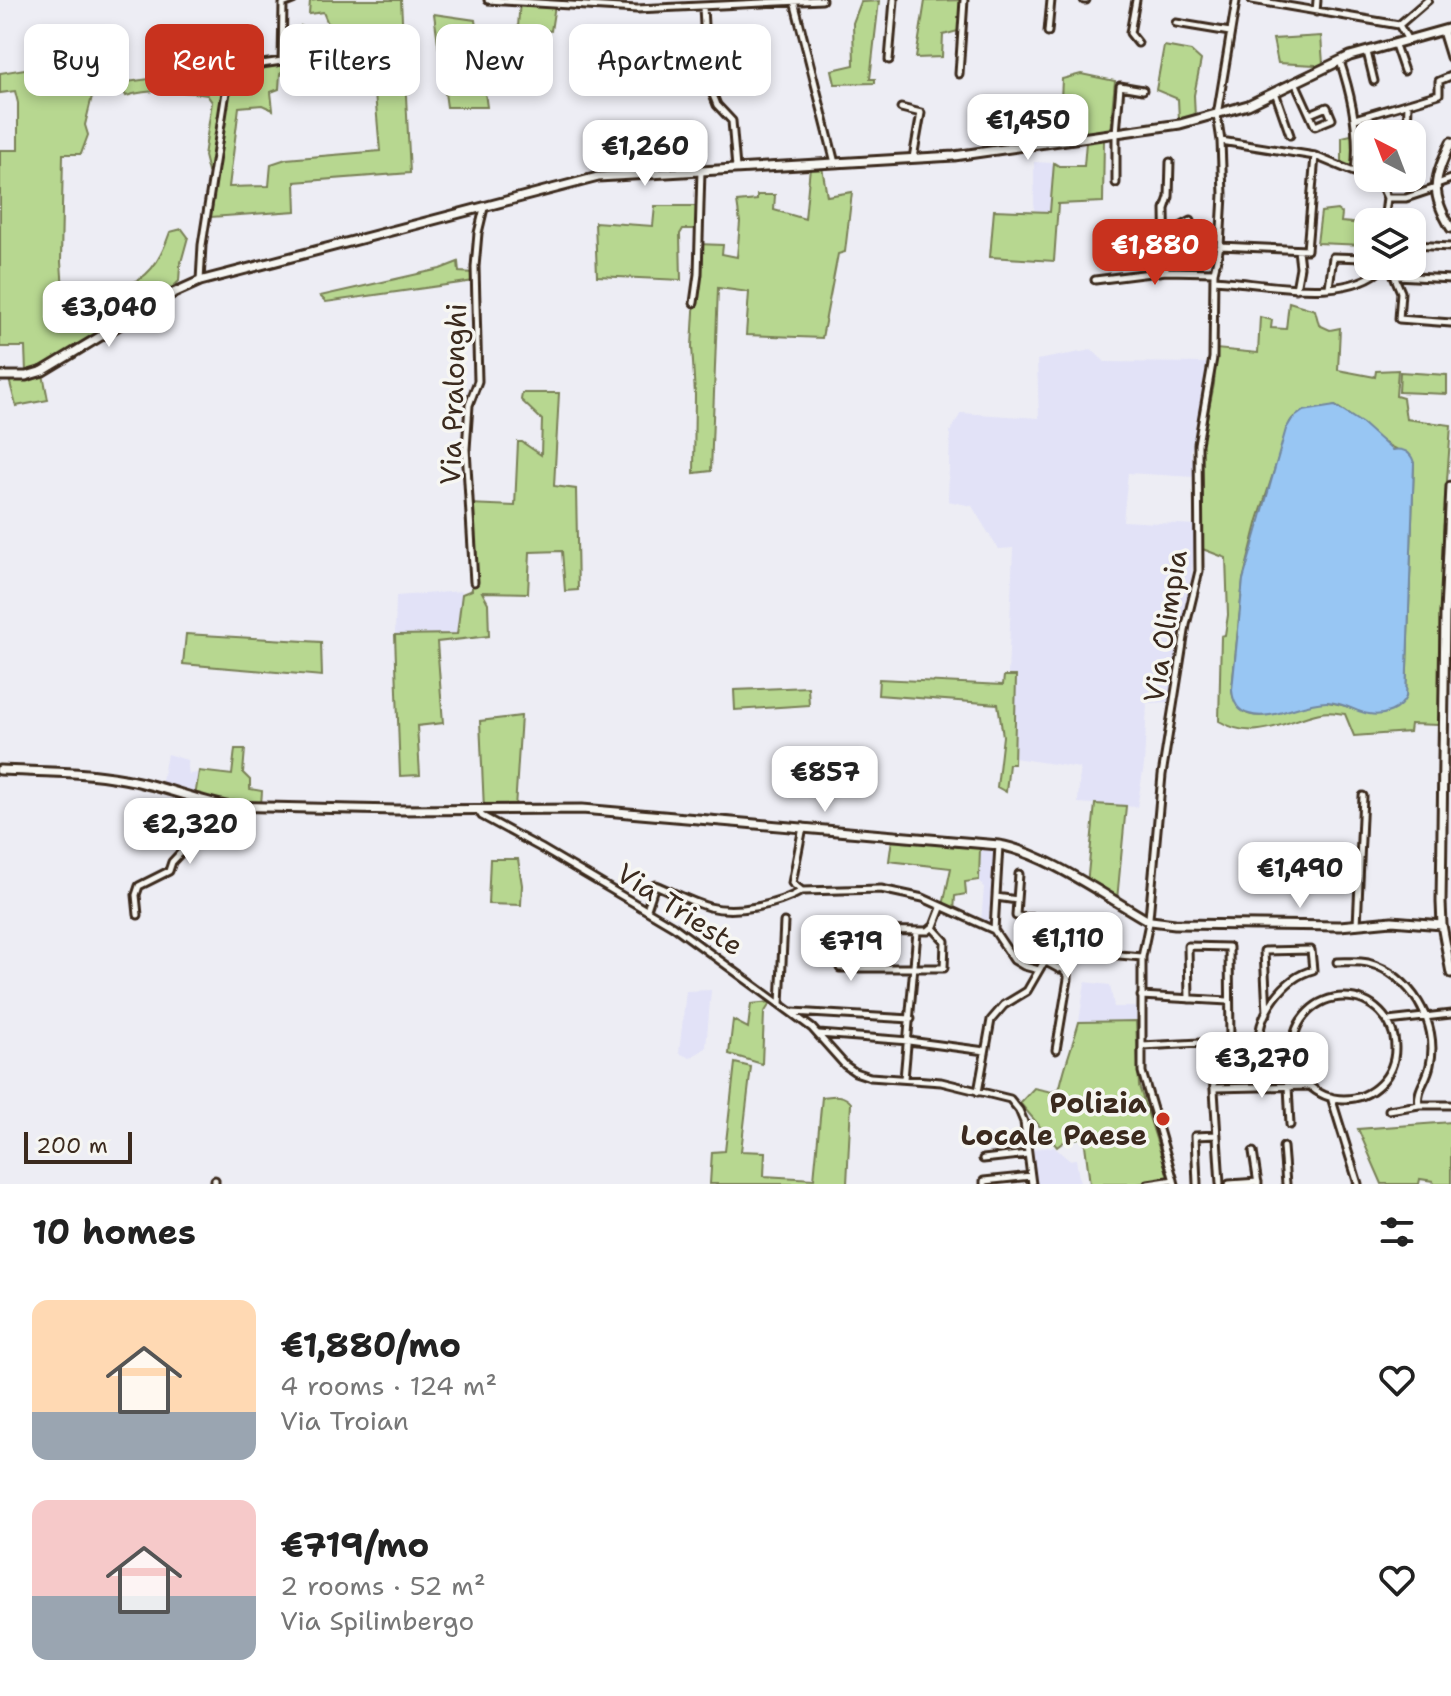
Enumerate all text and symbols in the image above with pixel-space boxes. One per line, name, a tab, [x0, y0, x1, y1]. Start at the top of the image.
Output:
chip: Buy	[24, 24, 129, 96]
chip: Rent	[145, 24, 264, 96]
chip: Filters	[280, 24, 420, 96]
chip: New	[436, 24, 553, 96]
chip: Apartment	[569, 24, 771, 96]
pin: €1,450	[963, 94, 1093, 162]
text: €1,450	[985, 102, 1071, 137]
pin: €1,260	[580, 120, 710, 188]
north arrow	[1354, 120, 1426, 192]
map controls	[1354, 120, 1426, 280]
text: €1,260	[601, 128, 689, 163]
button: layers	[1354, 208, 1426, 280]
pin: €1,880	[1090, 219, 1220, 287]
text: €1,880	[1110, 227, 1200, 262]
pin: €3,040	[44, 281, 174, 349]
text: €3,040	[61, 289, 157, 324]
street label: Via Pralonghi	[431, 302, 475, 486]
street label: Via Olimpia	[1134, 547, 1196, 705]
pin: €857	[778, 746, 872, 814]
text: €857	[790, 754, 860, 789]
pin: €2,320	[125, 798, 255, 866]
text: €2,320	[142, 806, 238, 841]
pin: €1,490	[1235, 842, 1365, 910]
text: €1,490	[1256, 850, 1344, 885]
street label: Via Trieste	[609, 854, 751, 964]
pin: €1,110	[1003, 912, 1133, 980]
pin: €719	[804, 915, 898, 983]
text: €1,110	[1032, 920, 1104, 955]
text: €719	[819, 923, 883, 958]
pin: €3,270	[1197, 1032, 1327, 1100]
text: €3,270	[1214, 1040, 1310, 1075]
place label: Polizia Locale Paese	[960, 1084, 1147, 1154]
marker: Polizia Locale Paese	[1154, 1110, 1172, 1128]
scale bar	[24, 1128, 132, 1164]
text: 200 m	[36, 1131, 108, 1160]
text: 10 homes	[32, 1209, 196, 1255]
icon: filters	[1375, 1210, 1419, 1254]
text: €1,880/mo	[280, 1322, 461, 1368]
icon: home	[96, 1332, 192, 1428]
icon: heart	[1375, 1358, 1419, 1402]
text: 4 rooms · 124 m²	[280, 1368, 497, 1403]
text: Via Troian	[280, 1403, 409, 1438]
text: €719/mo	[280, 1522, 429, 1568]
icon: home	[96, 1532, 192, 1628]
icon: heart	[1375, 1558, 1419, 1602]
text: 2 rooms · 52 m²	[280, 1568, 486, 1603]
text: Via Spilimbergo	[280, 1603, 474, 1638]

